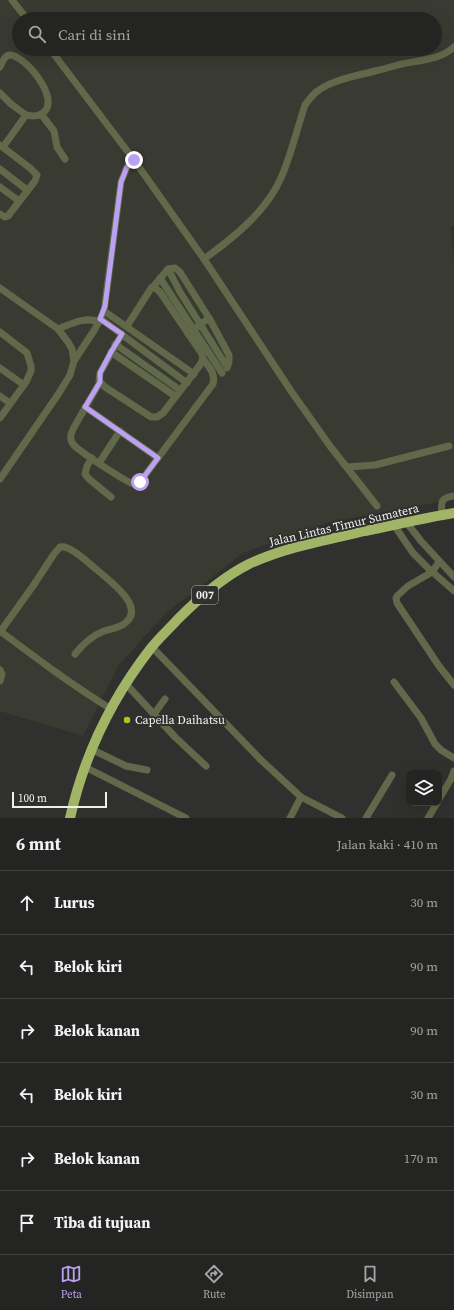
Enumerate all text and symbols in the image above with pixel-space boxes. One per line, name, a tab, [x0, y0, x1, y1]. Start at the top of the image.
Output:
search box	[12, 12, 442, 56]
icon: search	[26, 23, 48, 45]
text: Cari di sini	[58, 24, 130, 45]
route end	[125, 151, 143, 169]
route start	[131, 473, 149, 491]
street label: Jalan Lintas Timur Sumatera	[267, 500, 421, 550]
road number: 007	[192, 586, 218, 604]
place label: Capella Daihatsu	[135, 712, 225, 728]
marker: Capella Daihatsu	[122, 715, 132, 725]
map controls	[406, 770, 442, 806]
button: layers	[406, 770, 442, 806]
scale bar	[12, 790, 107, 809]
text: 100 m	[18, 791, 47, 806]
text: 6 mnt	[16, 832, 61, 856]
text: Jalan kaki · 410 m	[337, 836, 438, 853]
icon: ahead	[16, 892, 38, 914]
text: Lurus	[54, 892, 95, 913]
text: 30 m	[410, 894, 438, 911]
icon: left	[16, 956, 38, 978]
text: Belok kiri	[54, 956, 122, 977]
text: 90 m	[410, 958, 438, 975]
icon: right	[16, 1020, 38, 1042]
text: Belok kanan	[54, 1020, 140, 1041]
text: 90 m	[410, 1022, 438, 1039]
icon: left	[16, 1084, 38, 1106]
text: Belok kiri	[54, 1084, 122, 1105]
text: 30 m	[410, 1086, 438, 1103]
icon: right	[16, 1148, 38, 1170]
text: Belok kanan	[54, 1148, 140, 1169]
text: 170 m	[404, 1150, 438, 1167]
icon: arrive	[16, 1212, 38, 1234]
text: Tiba di tujuan	[54, 1212, 150, 1233]
tab: Peta	[60, 1263, 82, 1302]
tab: Rute	[203, 1263, 226, 1302]
tab: Disimpan	[346, 1263, 394, 1302]

